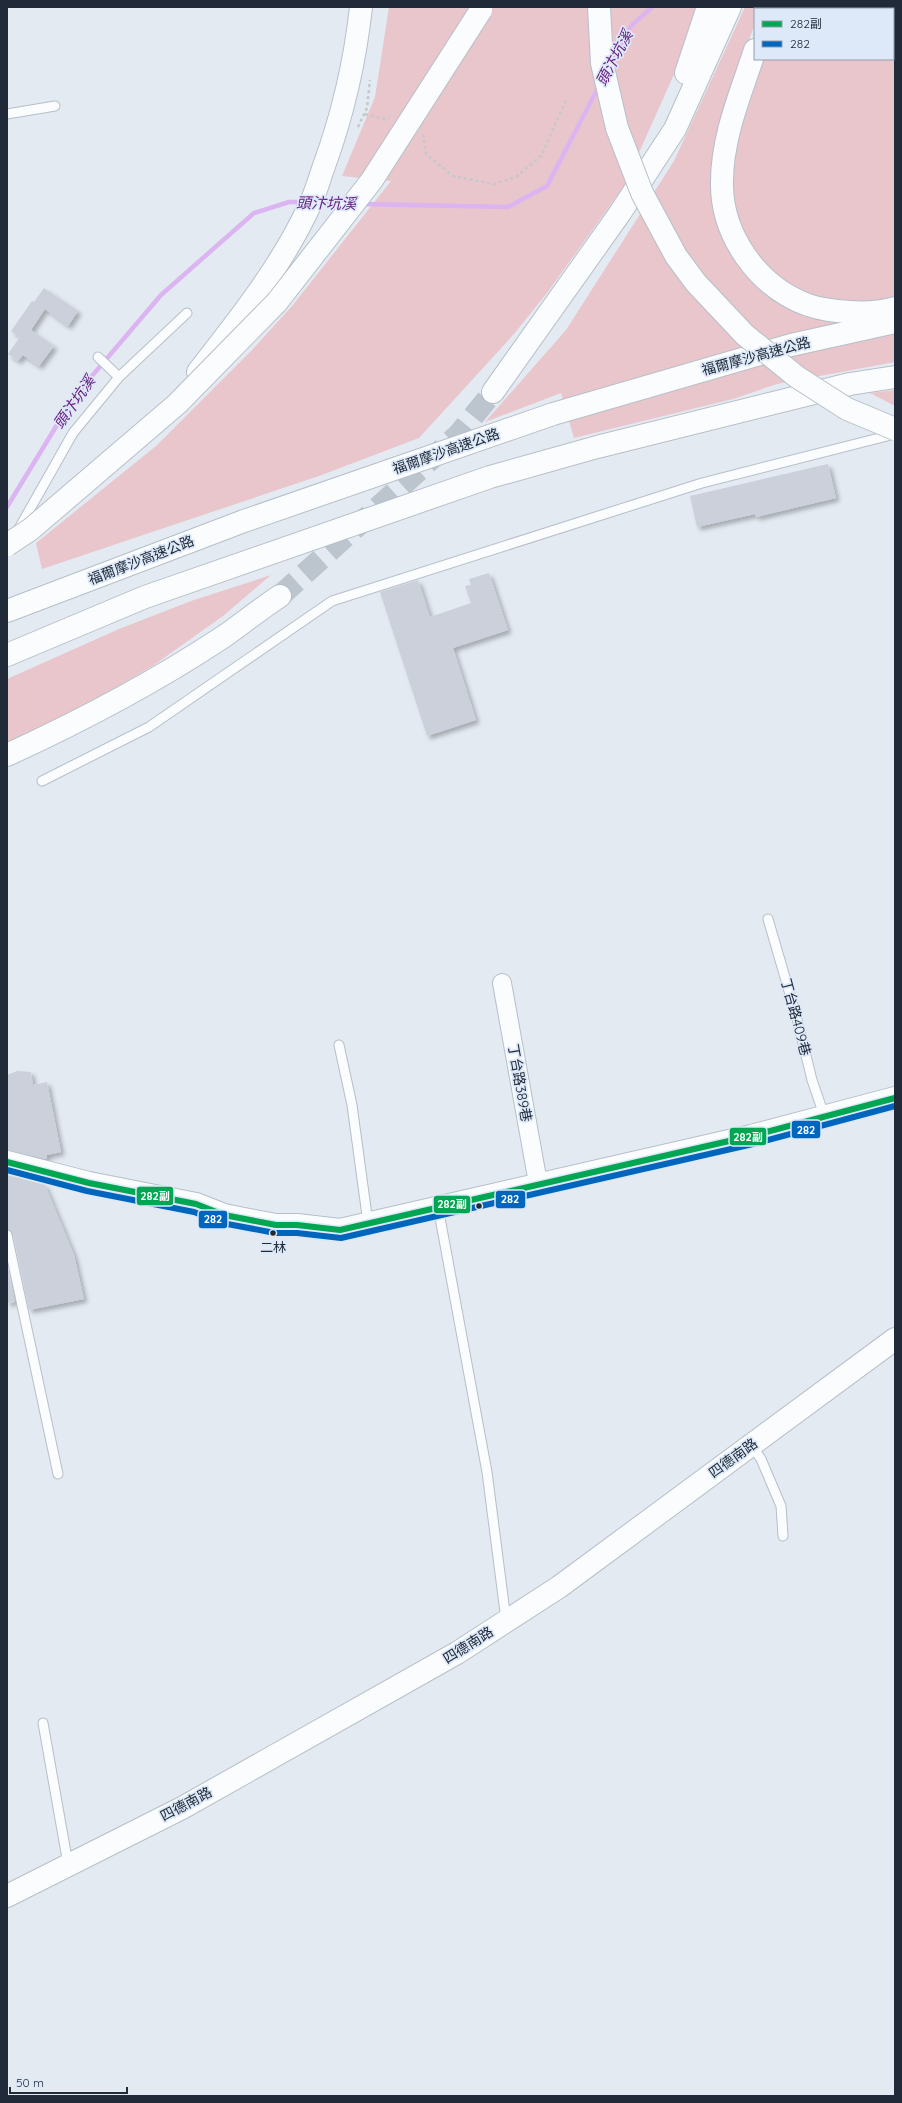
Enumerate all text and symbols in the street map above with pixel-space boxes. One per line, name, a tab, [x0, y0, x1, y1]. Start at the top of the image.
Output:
legend	[754, 8, 894, 60]
text: 282副	[790, 16, 822, 31]
water label: 頭汴坑溪	[592, 25, 637, 89]
text: 282	[790, 36, 810, 51]
water label: 頭汴坑溪	[296, 193, 358, 213]
street label: 福爾摩沙高速公路	[700, 333, 812, 379]
water label: 頭汴坑溪	[49, 370, 100, 432]
street label: 福爾摩沙高速公路	[390, 424, 502, 478]
street label: 福爾摩沙高速公路	[85, 532, 197, 588]
street label: 丁台路409巷	[777, 976, 815, 1058]
street label: 丁台路389巷	[504, 1043, 536, 1123]
line badge: 282	[791, 1120, 821, 1139]
text: 282	[797, 1123, 815, 1137]
line badge: 282副	[729, 1127, 767, 1146]
text: 282副	[733, 1130, 763, 1144]
line badge: 282副	[136, 1186, 174, 1206]
text: 282副	[140, 1189, 170, 1203]
line badge: 282	[495, 1190, 526, 1209]
text: 282	[501, 1192, 519, 1206]
line badge: 282副	[433, 1195, 471, 1214]
text: 282副	[437, 1197, 467, 1211]
unlabelled marker	[474, 1201, 484, 1211]
line badge: 282	[198, 1210, 228, 1229]
text: 282	[204, 1212, 222, 1226]
marker: 二林	[268, 1228, 278, 1238]
place label: 二林	[260, 1239, 286, 1255]
street label: 四德南路	[705, 1434, 761, 1482]
street label: 四德南路	[439, 1623, 497, 1667]
street label: 四德南路	[157, 1783, 215, 1825]
scale bar	[10, 2069, 127, 2095]
text: 50 m	[16, 2075, 44, 2090]

